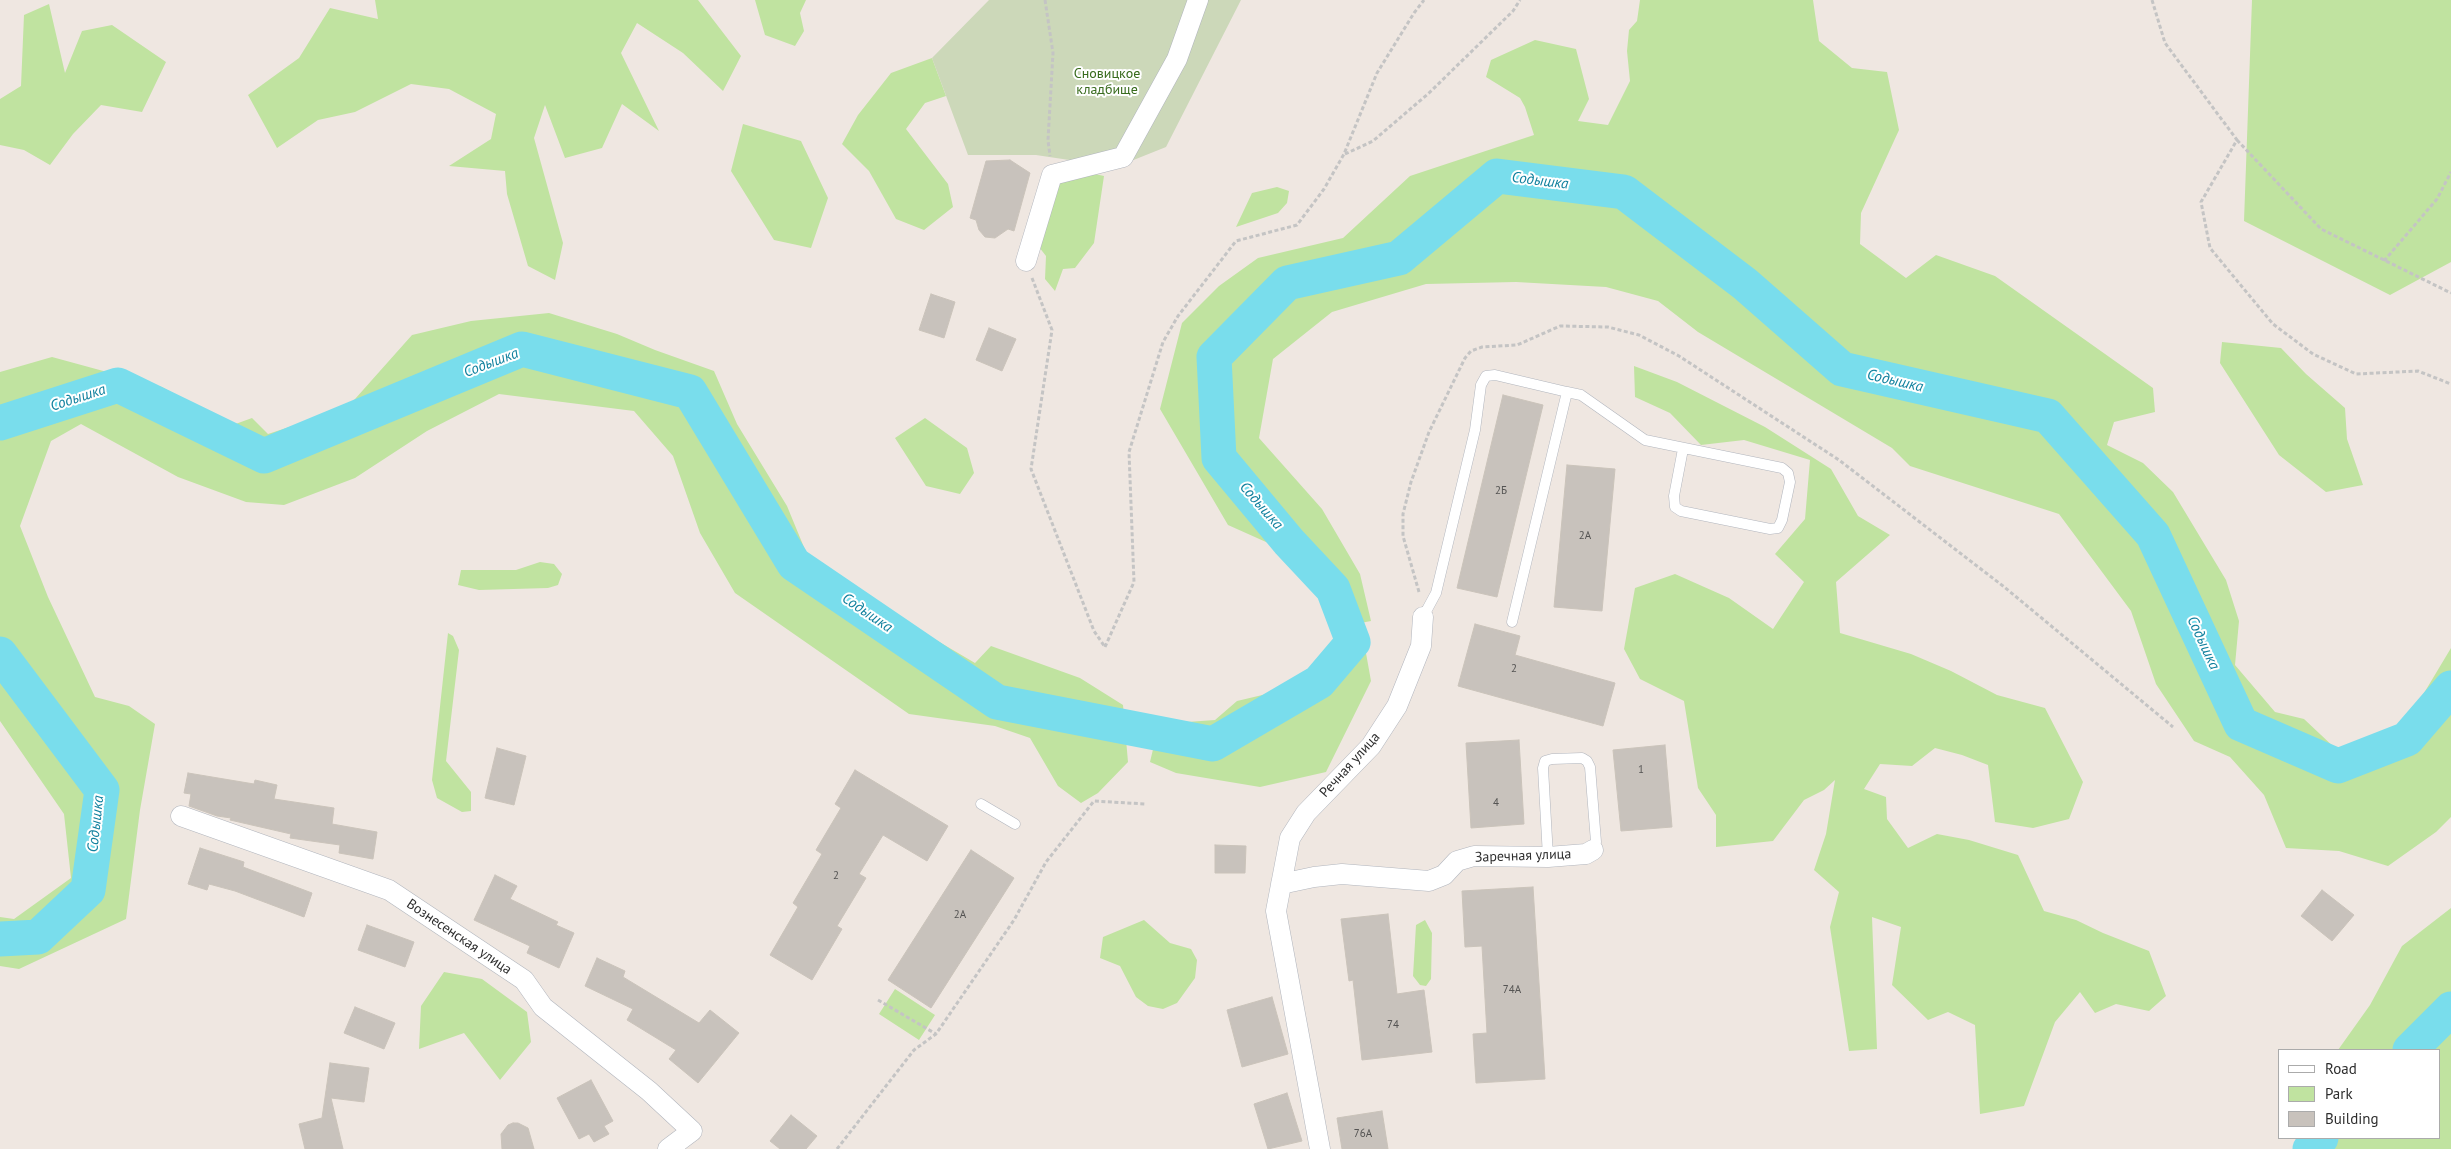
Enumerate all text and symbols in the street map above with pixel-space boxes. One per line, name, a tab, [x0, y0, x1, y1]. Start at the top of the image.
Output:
park label: Сновицкое кладбище	[1074, 66, 1140, 98]
water label: Содышка	[1511, 169, 1569, 193]
water label: Содышка	[461, 344, 521, 382]
water label: Содышка	[1865, 366, 1925, 396]
water label: Содышка	[48, 381, 108, 415]
water label: Содышка	[1235, 479, 1287, 533]
house number: 2Б	[1495, 484, 1507, 498]
house number: 2А	[1579, 529, 1591, 543]
water label: Содышка	[838, 590, 896, 636]
water label: Содышка	[2183, 613, 2223, 673]
house number: 2	[1511, 662, 1517, 676]
street label: Речная улица	[1316, 729, 1384, 801]
house number: 1	[1638, 763, 1644, 777]
water label: Содышка	[84, 795, 108, 853]
house number: 4	[1493, 796, 1499, 810]
street label: Заречная улица	[1474, 846, 1572, 866]
house number: 2	[833, 869, 839, 883]
street label: Вознесенская улица	[403, 896, 515, 978]
house number: 2А	[954, 908, 966, 922]
house number: 74А	[1503, 983, 1521, 997]
house number: 74	[1387, 1018, 1399, 1032]
legend	[2278, 1049, 2441, 1139]
text: Road	[2325, 1059, 2357, 1078]
text: Park	[2325, 1084, 2353, 1103]
text: Building	[2325, 1109, 2379, 1128]
house number: 76А	[1354, 1127, 1372, 1141]

